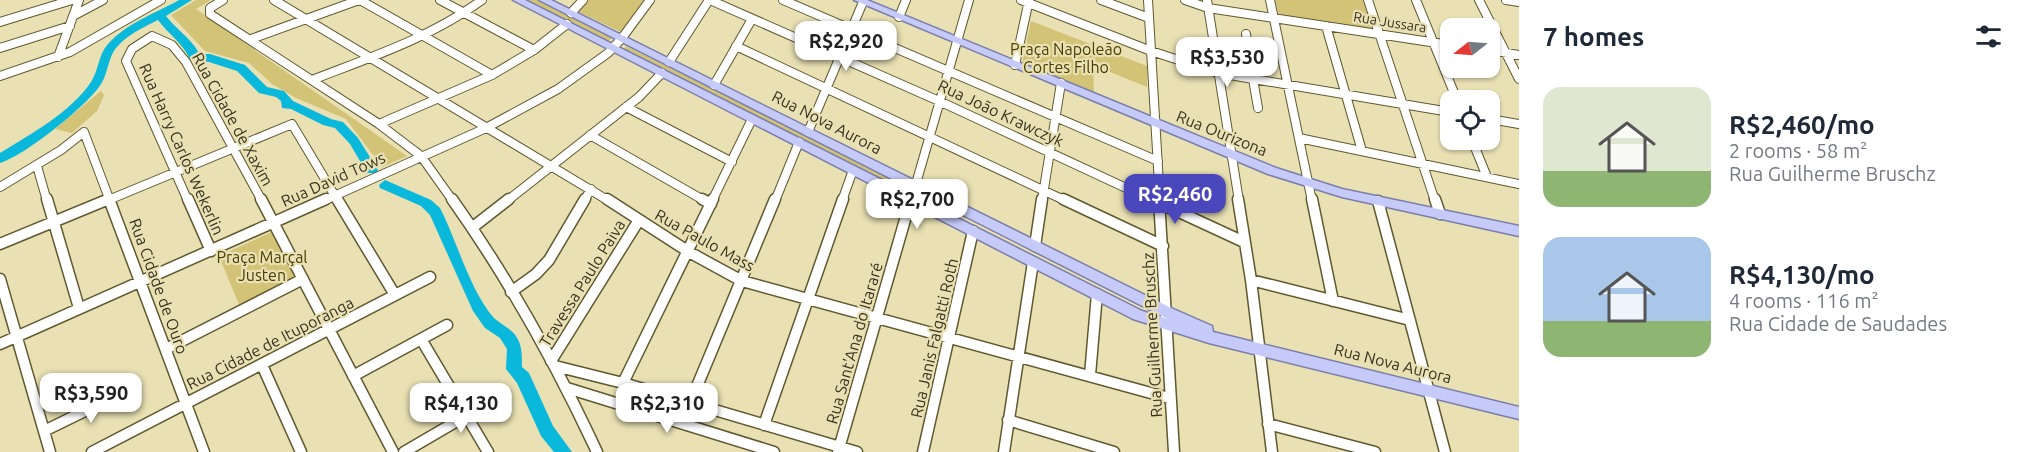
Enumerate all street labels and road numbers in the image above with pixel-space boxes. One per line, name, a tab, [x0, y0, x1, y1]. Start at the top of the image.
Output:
street label: Rua Jussara	[1352, 8, 1428, 36]
street label: Rua Cidade de Xaxim	[189, 49, 277, 189]
street label: Rua Harry Carlos Wekerlin	[136, 60, 228, 238]
street label: Rua João Krawczyk	[935, 76, 1067, 150]
street label: Rua Nova Aurora	[769, 87, 885, 157]
street label: Rua Ourizona	[1174, 107, 1270, 159]
street label: Rua David Tows	[278, 148, 388, 210]
street label: Rua Paulo Mass	[652, 205, 758, 275]
street label: Rua Cidade de Ouro	[126, 216, 192, 356]
street label: Travessa Paulo Paiva	[536, 216, 628, 350]
street label: Rua Guilherme Bruschz	[1139, 252, 1165, 418]
street label: Rua Janis Falgatti Roth	[907, 256, 961, 420]
street label: Rua Sant'Ana do Itararé	[822, 260, 886, 426]
street label: Rua Cidade de Ituporanga	[183, 293, 357, 393]
street label: Rua Nova Aurora	[1332, 340, 1454, 386]

